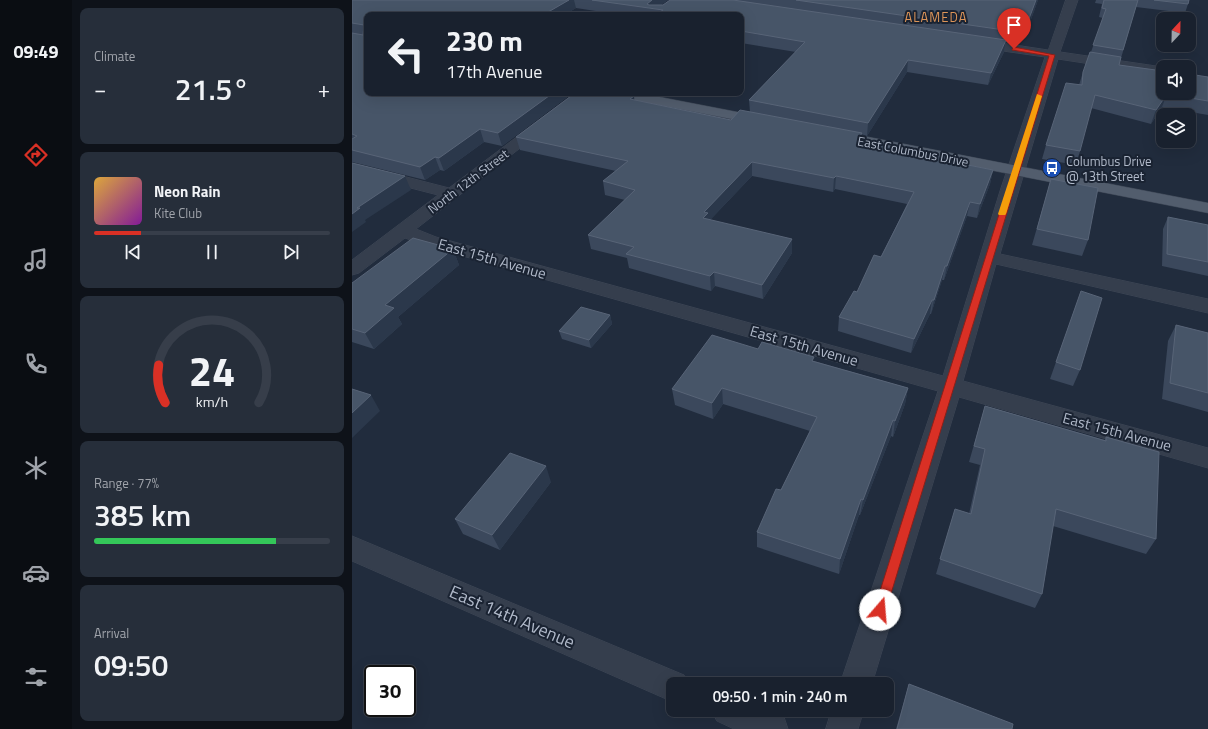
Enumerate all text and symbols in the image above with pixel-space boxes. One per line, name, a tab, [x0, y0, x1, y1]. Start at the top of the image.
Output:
district label: ALAMEDA	[905, 7, 967, 27]
pin	[997, 8, 1031, 49]
north arrow	[1156, 12, 1196, 52]
map controls	[1156, 12, 1196, 148]
icon: arrive	[1003, 14, 1025, 36]
text: 230 m	[446, 19, 523, 62]
icon: left	[380, 28, 432, 80]
text: 09:49	[14, 38, 58, 65]
text: Climate	[94, 46, 135, 66]
text: 17th Avenue	[446, 58, 542, 85]
button: sound	[1156, 60, 1196, 100]
text: 21.5°	[175, 66, 249, 112]
text: −	[94, 72, 106, 106]
text: +	[318, 72, 330, 106]
button: layers	[1156, 108, 1196, 148]
street label: East Columbus Drive	[856, 130, 970, 172]
icon: directions	[22, 141, 50, 169]
street label: North 12th Street	[423, 144, 513, 218]
place label: Columbus Drive @ 13th Street	[1066, 151, 1152, 186]
bus stop icon: Columbus Drive @ 13th Street	[1041, 157, 1063, 179]
text: Neon Rain	[154, 180, 221, 203]
text: Kite Club	[154, 203, 202, 223]
street label: East 15th Avenue	[435, 232, 549, 285]
icon: previous	[122, 241, 144, 263]
icon: pause	[201, 241, 223, 263]
icon: next	[280, 241, 302, 263]
icon: music	[22, 246, 50, 274]
street label: East 15th Avenue	[747, 319, 861, 372]
text: 24	[189, 338, 235, 401]
icon: phone	[22, 350, 50, 378]
text: km/h	[196, 390, 228, 412]
street label: East 15th Avenue	[1060, 406, 1174, 457]
icon: climate	[22, 454, 50, 482]
text: Range · 77%	[94, 473, 159, 493]
text: 385 km	[94, 492, 191, 538]
icon: car	[22, 559, 50, 587]
street label: East 14th Avenue	[445, 578, 579, 655]
position arrow	[859, 589, 901, 631]
text: Arrival	[94, 623, 129, 643]
text: 09:50	[94, 642, 168, 688]
icon: filters	[22, 663, 50, 691]
speed limit sign: 30	[364, 665, 416, 717]
text: 09:50 · 1 min · 240 m	[713, 685, 847, 708]

